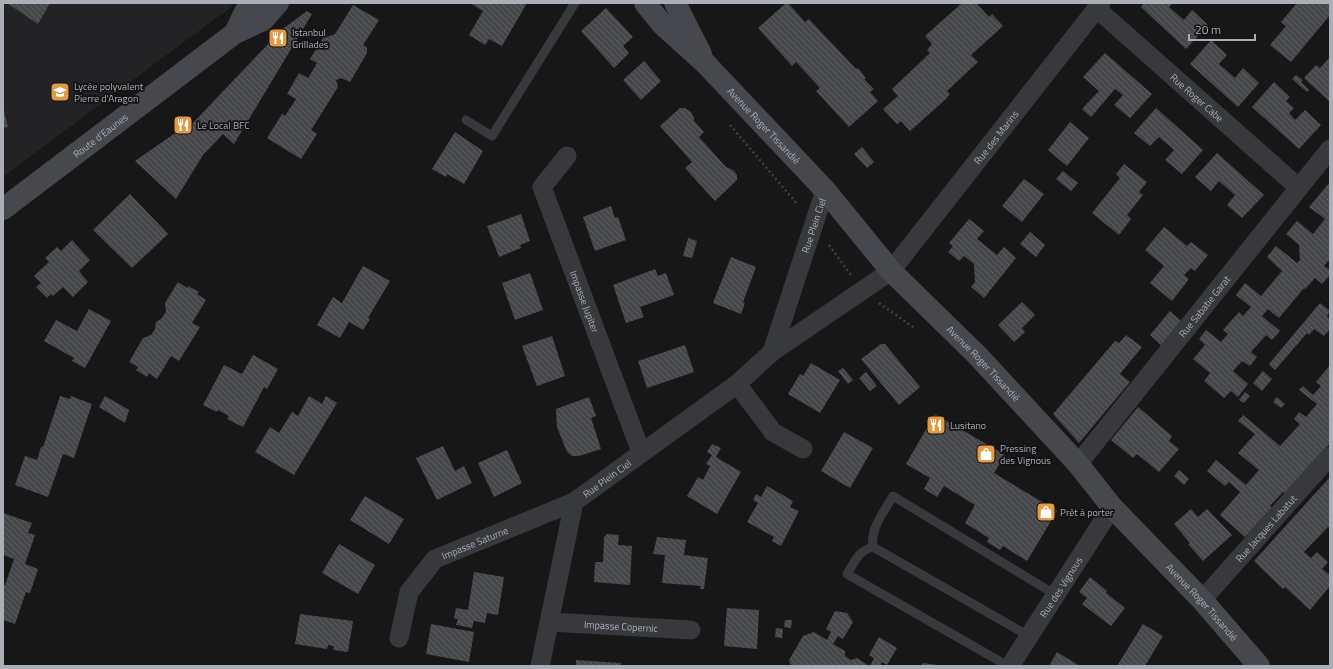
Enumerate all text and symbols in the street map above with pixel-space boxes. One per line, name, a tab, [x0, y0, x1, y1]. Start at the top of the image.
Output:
scale bar	[1189, 16, 1255, 42]
text: 20 m	[1195, 20, 1221, 39]
place label: Istanbul Grillades	[292, 25, 329, 52]
restaurant icon: Istanbul Grillades	[267, 27, 289, 49]
street label: Rue Roger Cabe	[1167, 70, 1227, 126]
place label: Lycée polyvalent Pierre d'Aragon	[74, 79, 144, 106]
school or university icon: Lycée polyvalent Pierre d'Aragon	[49, 81, 71, 103]
street label: Avenue Roger Tissandié	[724, 84, 804, 167]
street label: Rue des Marins	[970, 107, 1022, 168]
street label: Route d'Eaunes	[70, 110, 132, 162]
restaurant icon: Le Local BFC	[172, 114, 194, 136]
place label: Le Local BFC	[197, 118, 250, 133]
street label: Rue Plein Ciel	[798, 196, 830, 255]
street label: Impasse Jupiter	[566, 268, 603, 335]
street label: Rue Sabatie Garat	[1175, 272, 1234, 341]
street label: Avenue Roger Tissandié	[943, 322, 1023, 405]
restaurant icon: Lusitano	[925, 414, 947, 436]
place label: Lusitano	[950, 418, 986, 433]
place label: Pressing des Vignous	[1000, 441, 1051, 468]
shop icon: Pressing des Vignous	[975, 443, 997, 465]
street label: Rue Plein Ciel	[580, 456, 635, 501]
street label: Rue Jacques Labatut	[1232, 491, 1301, 566]
shop icon: Prêt à porter	[1035, 501, 1057, 523]
place label: Prêt à porter	[1060, 505, 1114, 520]
street label: Impasse Saturne	[439, 523, 511, 564]
street label: Rue des Vignous	[1036, 553, 1087, 621]
street label: Avenue Roger Tissandié	[1162, 560, 1241, 645]
street label: Impasse Copernic	[583, 617, 658, 636]

